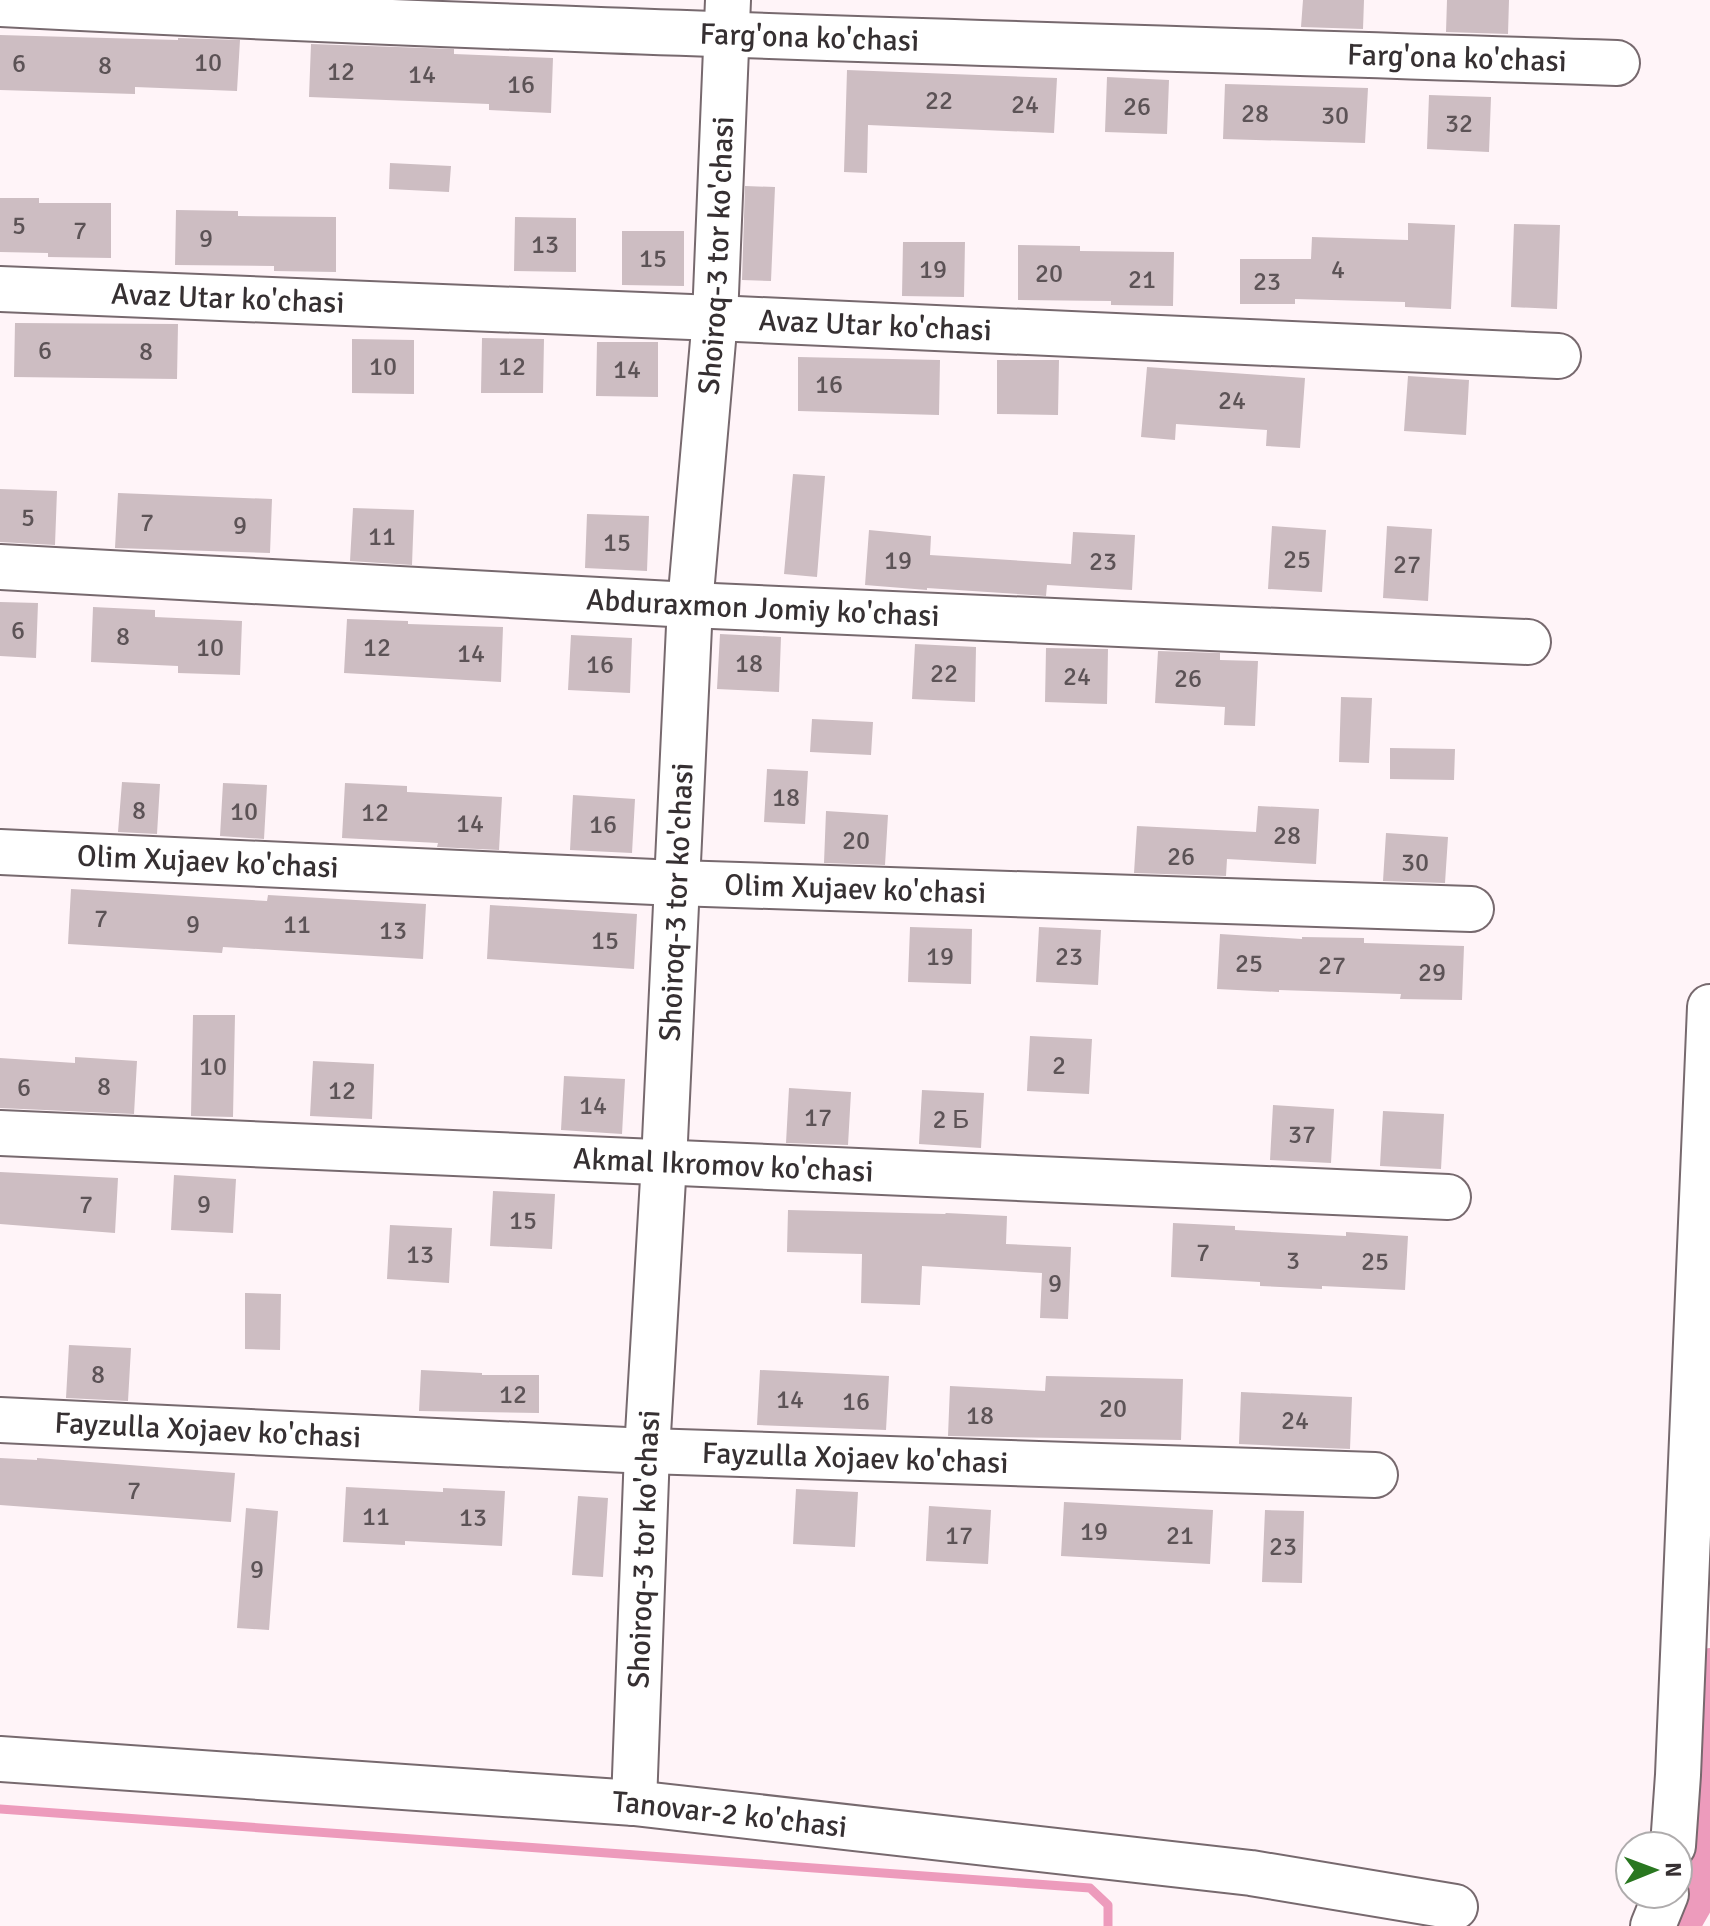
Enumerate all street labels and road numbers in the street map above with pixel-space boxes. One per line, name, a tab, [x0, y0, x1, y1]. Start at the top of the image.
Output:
street label: Farg'ona ko'chasi	[699, 16, 920, 60]
street label: Farg'ona ko'chasi	[1347, 36, 1567, 80]
street label: Shoiroq-3 tor ko'chasi	[690, 115, 742, 396]
street label: Avaz Utar ko'chasi	[110, 276, 345, 322]
street label: Avaz Utar ko'chasi	[758, 302, 993, 349]
street label: Abduraxmon Jomiy ko'chasi	[585, 581, 940, 635]
street label: Shoiroq-3 tor ko'chasi	[652, 762, 702, 1042]
street label: Olim Xujaev ko'chasi	[76, 838, 339, 887]
street label: Olim Xujaev ko'chasi	[724, 867, 987, 912]
street label: Akmal Ikromov ko'chasi	[572, 1140, 874, 1191]
street label: Fayzulla Xojaev ko'chasi	[54, 1405, 362, 1456]
street label: Shoiroq-3 tor ko'chasi	[620, 1409, 668, 1689]
street label: Fayzulla Xojaev ko'chasi	[701, 1435, 1009, 1482]
street label: Tanovar-2 ko'chasi	[611, 1784, 849, 1846]

